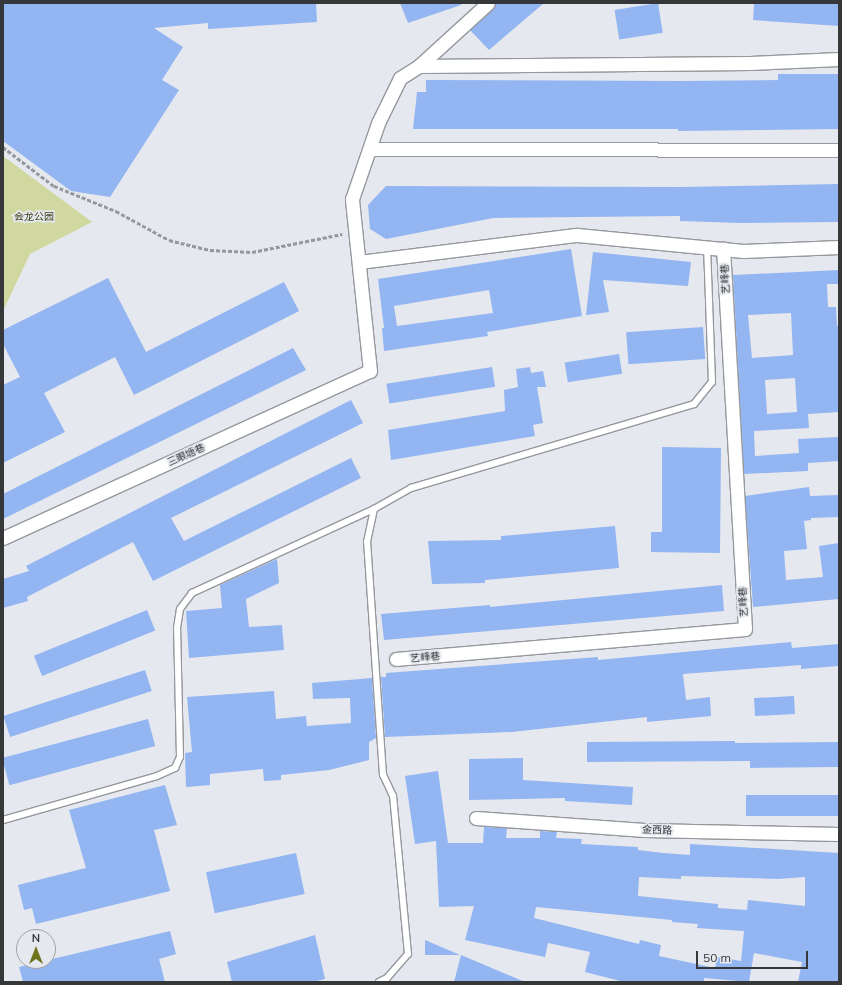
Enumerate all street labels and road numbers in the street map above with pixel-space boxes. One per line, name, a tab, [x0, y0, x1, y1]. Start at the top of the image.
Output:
street label: 艺峰巷	[718, 264, 732, 294]
street label: 三眼塘巷	[165, 441, 207, 469]
street label: 艺峰巷	[736, 587, 750, 617]
street label: 艺峰巷	[410, 650, 440, 664]
street label: 金西路	[642, 823, 672, 837]

